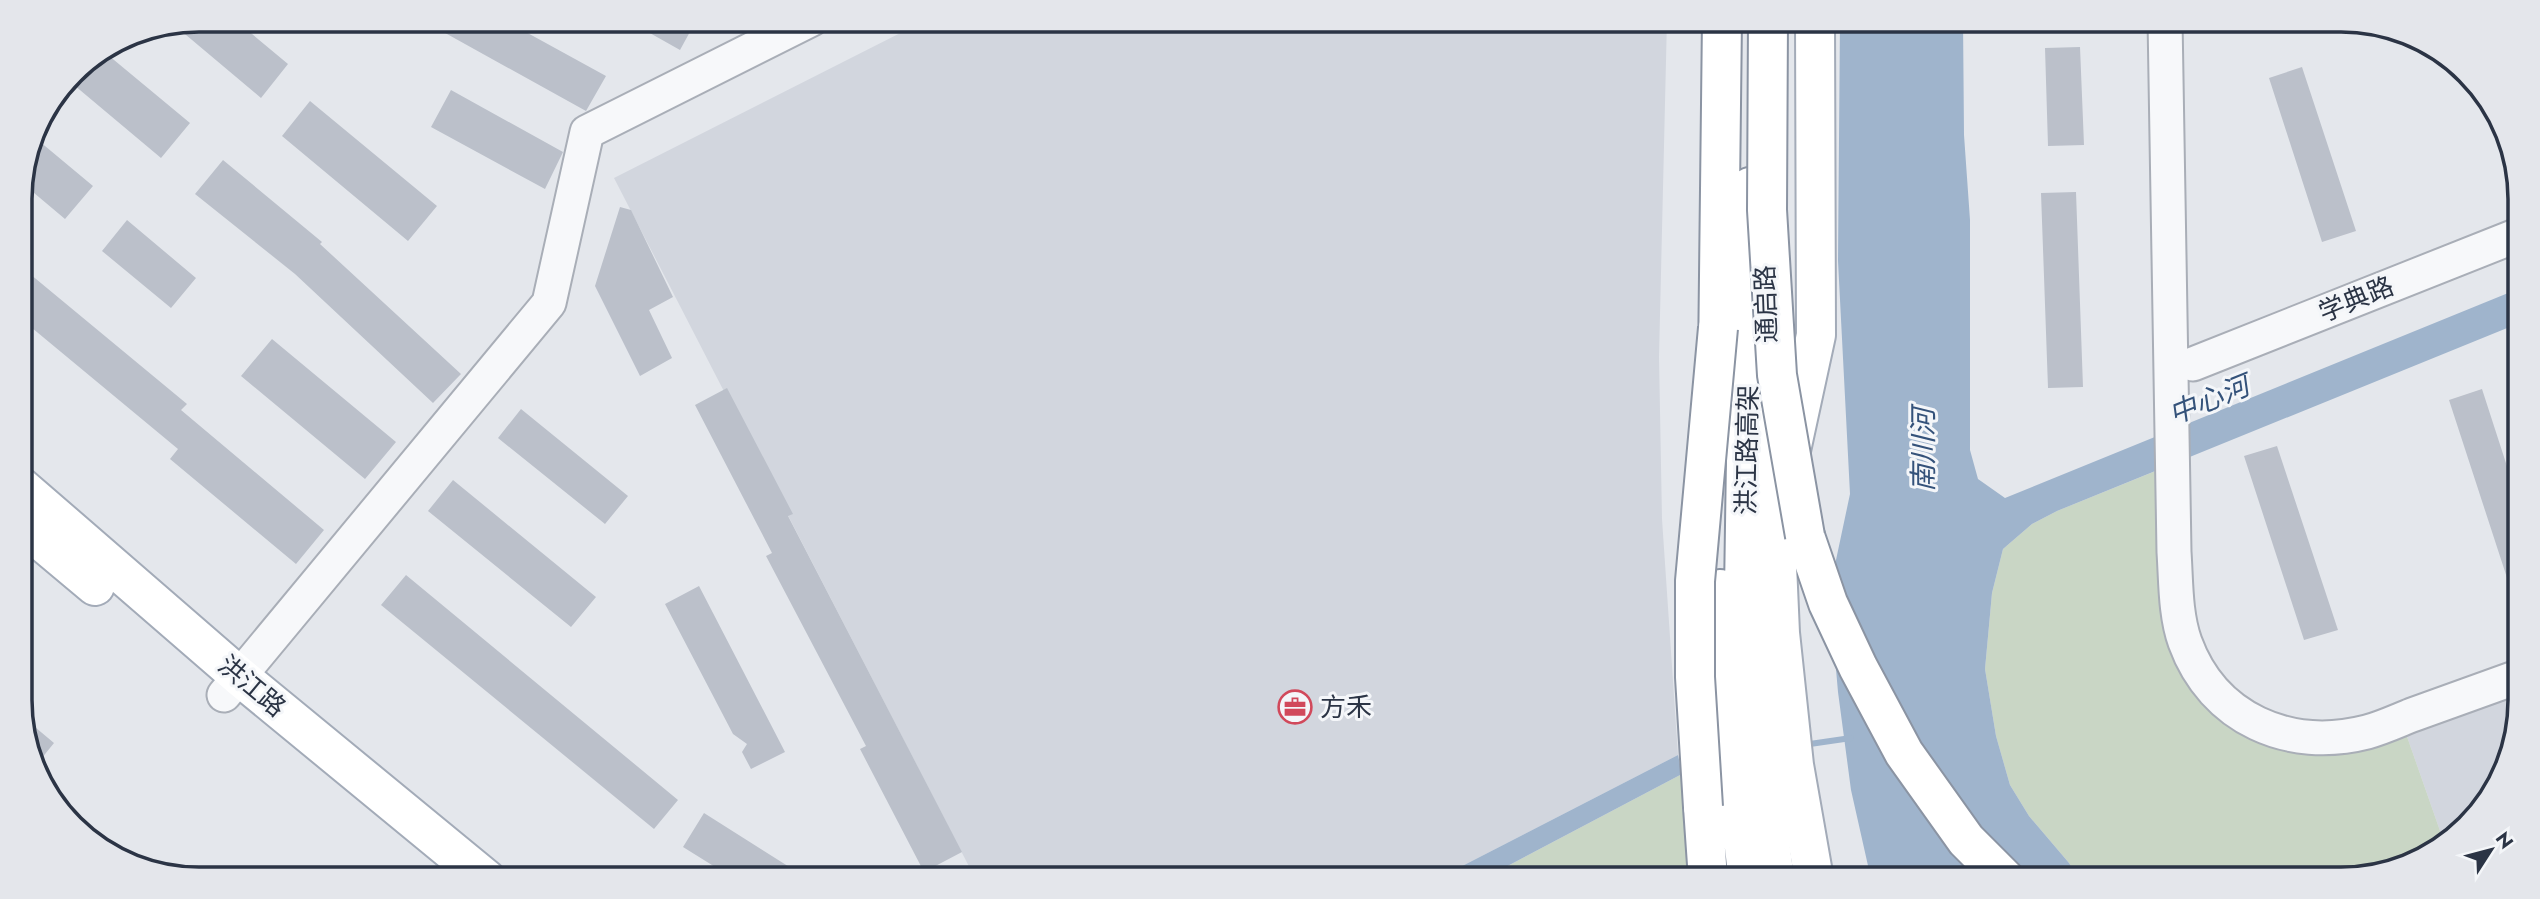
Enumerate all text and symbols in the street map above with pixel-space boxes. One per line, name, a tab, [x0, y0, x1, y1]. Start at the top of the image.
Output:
street label: 通启路	[1746, 264, 1786, 344]
street label: 学典路	[2313, 267, 2399, 331]
water label: 中心河	[2162, 363, 2260, 435]
street label: 洪江路高架	[1727, 385, 1767, 515]
water label: 南川河	[1903, 403, 1944, 492]
street label: 洪江路	[210, 646, 294, 726]
office icon: 方禾	[1276, 688, 1314, 726]
place label: 方禾	[1320, 688, 1372, 726]
north arrow	[2456, 815, 2526, 885]
text: N	[2489, 826, 2520, 854]

